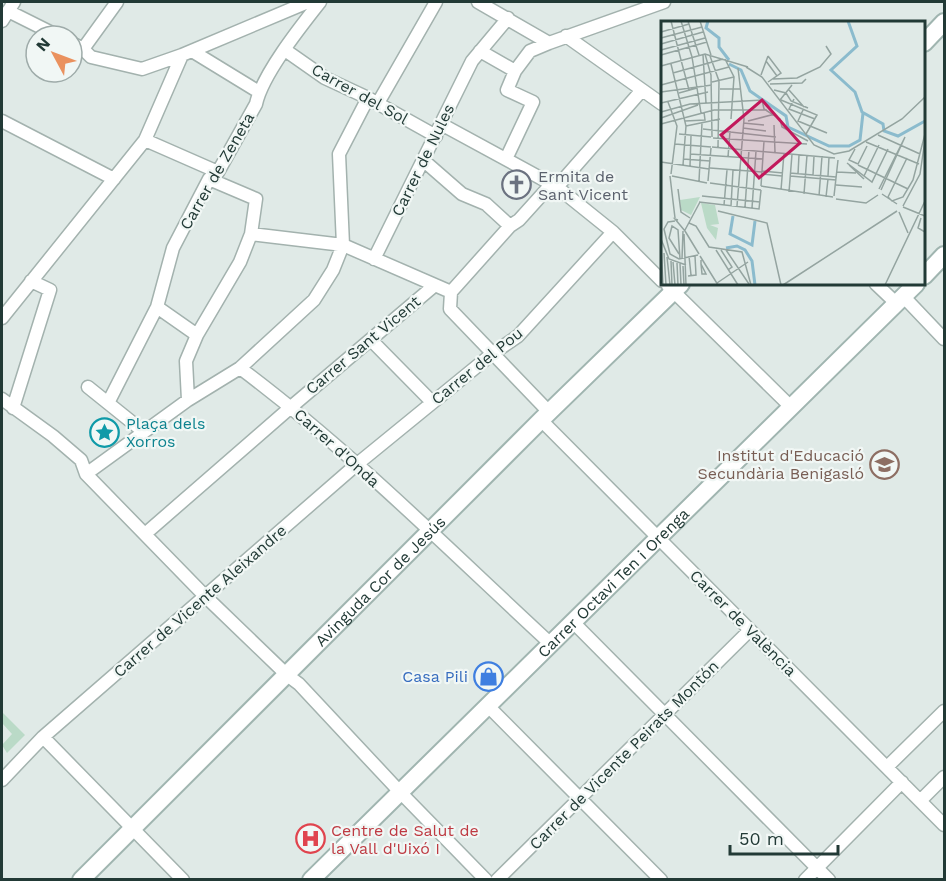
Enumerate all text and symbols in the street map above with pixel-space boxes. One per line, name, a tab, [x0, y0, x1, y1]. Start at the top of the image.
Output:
inset map	[661, 21, 925, 285]
north arrow	[24, 24, 84, 84]
text: N	[32, 34, 54, 55]
street label: Carrer del Sol	[308, 60, 412, 128]
street label: Carrer de Nules	[388, 101, 458, 219]
street label: Carrer de Zeneta	[176, 109, 258, 233]
place label: Ermita de Sant Vicent	[538, 167, 628, 204]
church icon: Ermita de Sant Vicent	[501, 169, 533, 201]
street label: Carrer Sant Vicent	[302, 291, 424, 398]
street label: Carrer del Pou	[428, 323, 526, 409]
street label: Carrer d'Onda	[290, 405, 384, 491]
place label: Plaça dels Xorros	[126, 414, 205, 451]
place icon: Plaça dels Xorros	[89, 416, 121, 448]
place label: Institut d'Educació Secundària Benigasló	[697, 446, 864, 483]
school or university icon: Institut d'Educació Secundària Benigasló	[869, 448, 901, 480]
street label: Carrer Octavi Ten i Orenga	[533, 504, 693, 661]
street label: Avinguda Cor de Jesús	[311, 512, 449, 650]
street label: Carrer de Vicente Aleixandre	[110, 521, 290, 681]
street label: Carrer de València	[686, 566, 800, 680]
street label: Carrer de Vicente Peirats Montón	[525, 656, 723, 854]
shop icon: Casa Pili	[473, 660, 505, 692]
place label: Casa Pili	[402, 667, 468, 686]
scale bar	[730, 818, 838, 856]
place label: Centre de Salut de la Vall d'Uixó I	[331, 821, 479, 858]
hospital icon: Centre de Salut de la Vall d'Uixó I	[294, 823, 326, 855]
text: 50 m	[739, 828, 784, 849]

